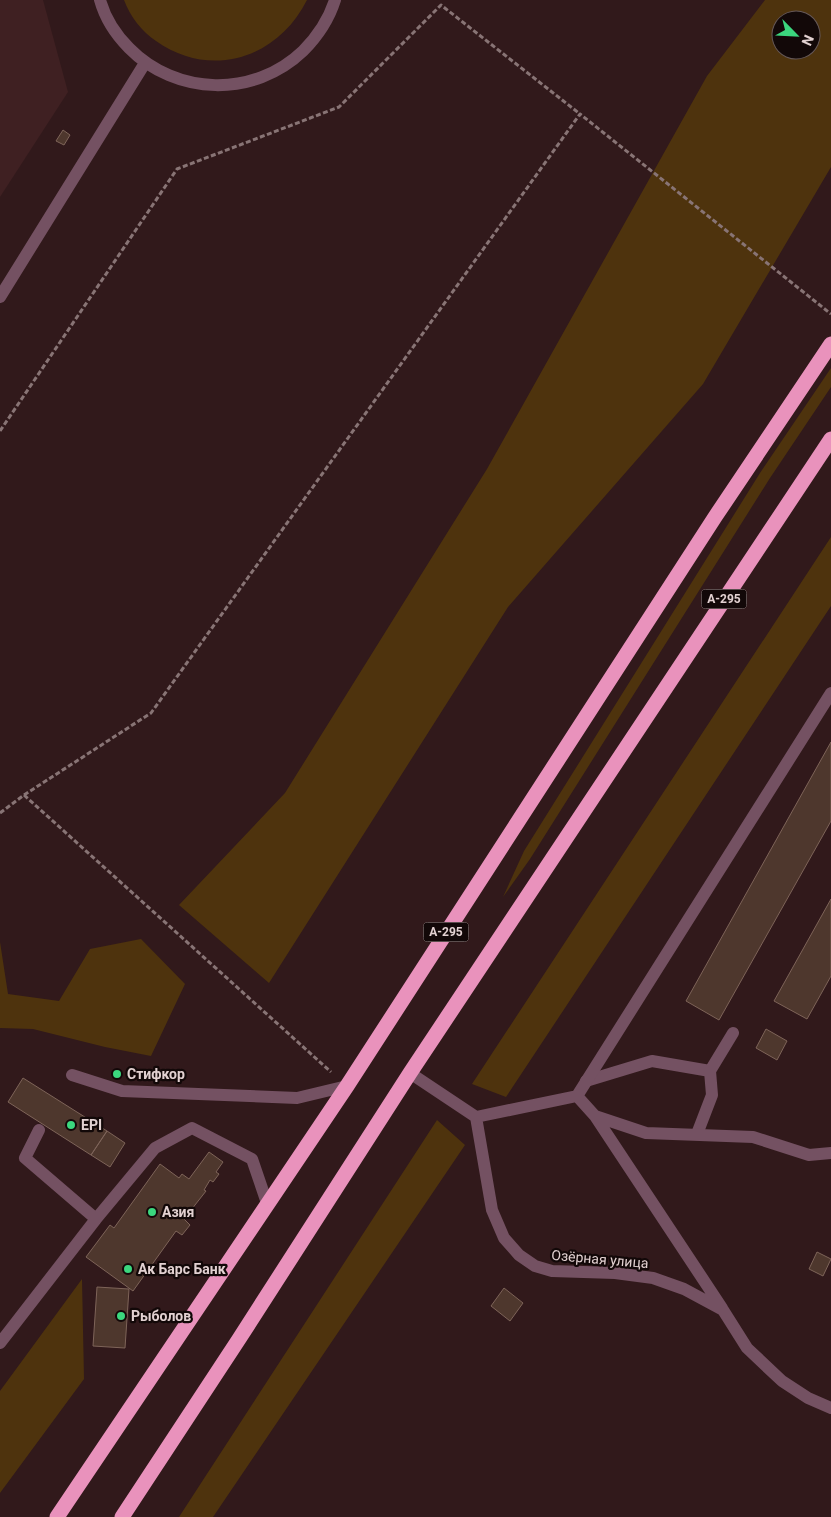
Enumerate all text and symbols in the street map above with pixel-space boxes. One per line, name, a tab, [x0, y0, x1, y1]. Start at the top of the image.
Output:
north arrow	[771, 10, 821, 60]
text: N	[799, 33, 817, 48]
road number: А-295	[702, 590, 746, 608]
road number: А-295	[424, 922, 468, 942]
place label: Стифкор	[127, 1066, 185, 1082]
marker: Стифкор	[111, 1068, 123, 1080]
place label: EPI	[81, 1117, 102, 1133]
marker: EPI	[65, 1119, 77, 1131]
place label: Азия	[162, 1204, 194, 1220]
marker: Азия	[146, 1206, 158, 1218]
street label: Озёрная улица	[551, 1247, 649, 1271]
place label: Ак Барс Банк	[138, 1261, 226, 1277]
marker: Ак Барс Банк	[122, 1263, 134, 1275]
place label: Рыболов	[131, 1308, 191, 1324]
marker: Рыболов	[115, 1310, 127, 1322]

